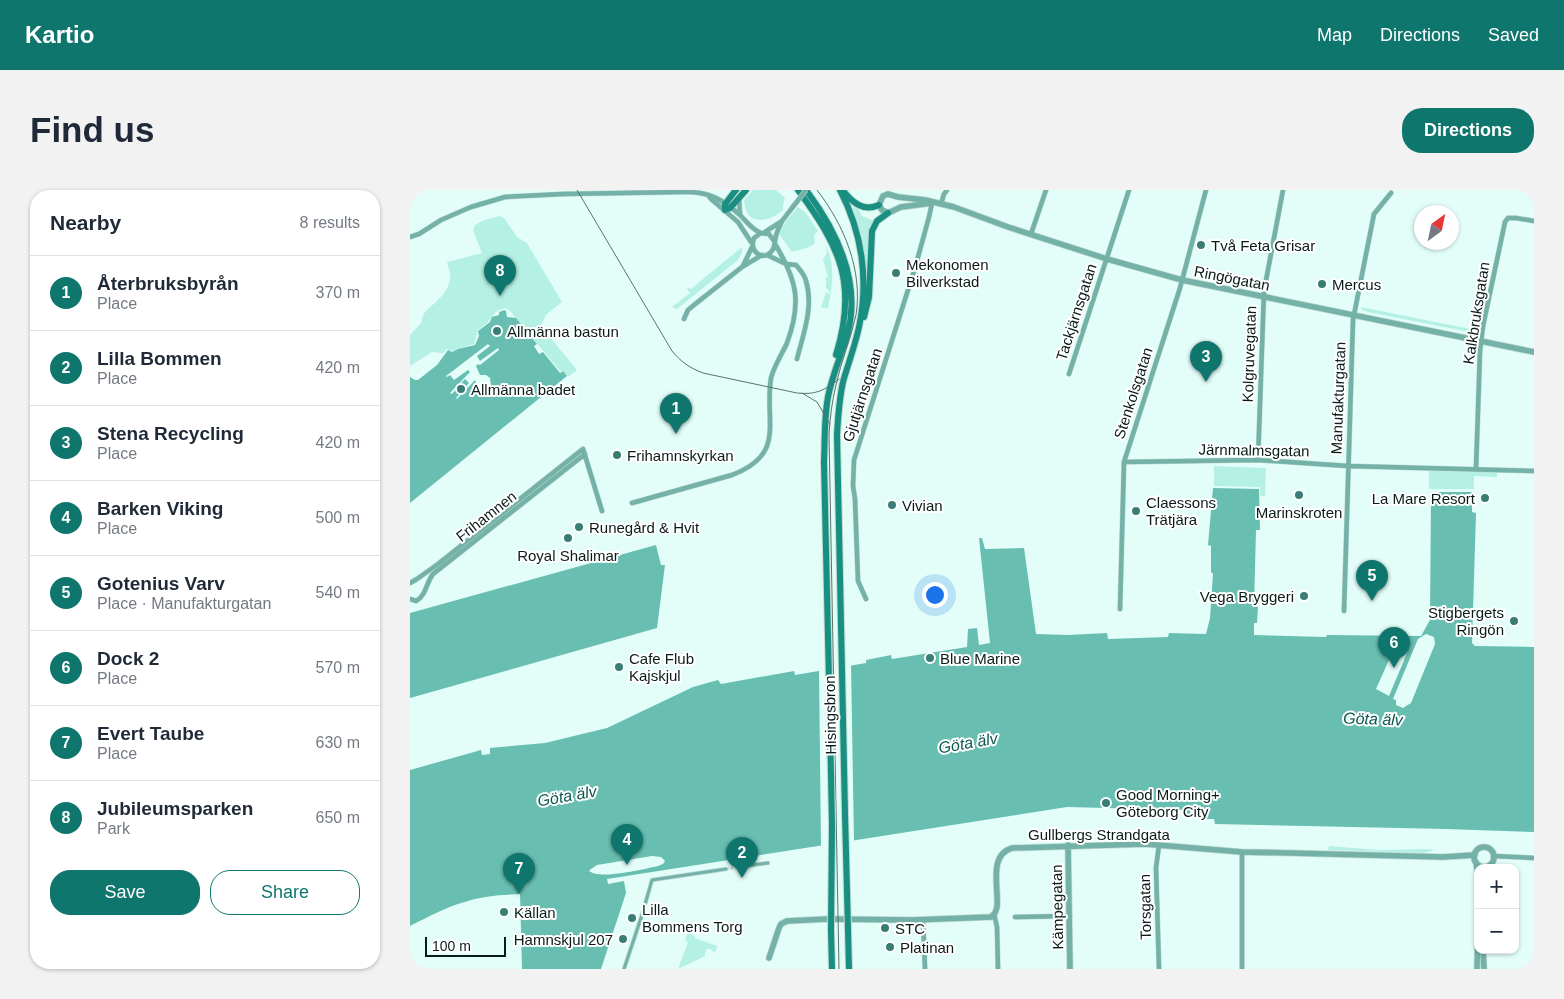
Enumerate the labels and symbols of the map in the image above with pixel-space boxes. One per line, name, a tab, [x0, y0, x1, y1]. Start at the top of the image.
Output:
north arrow	[1414, 205, 1459, 250]
place label: Två Feta Grisar	[1211, 237, 1315, 254]
marker: Två Feta Grisar	[1195, 239, 1207, 251]
pin: 8	[484, 255, 516, 296]
place label: Mekonomen Bilverkstad	[906, 256, 989, 290]
street label: Tackjärnsgatan	[1052, 261, 1100, 363]
street label: Kalkbruksgatan	[1460, 261, 1492, 365]
street label: Ringögatan	[1193, 262, 1271, 294]
marker: Mekonomen Bilverkstad	[890, 267, 902, 279]
place label: Mercus	[1332, 276, 1381, 293]
marker: Mercus	[1316, 278, 1328, 290]
street label: Kolgruvegatan	[1239, 305, 1259, 403]
place label: Allmänna bastun	[507, 323, 619, 340]
marker: Allmänna bastun	[491, 325, 503, 337]
pin: 3	[1190, 341, 1222, 382]
street label: Manufakturgatan	[1328, 341, 1348, 455]
street label: Stenkolsgatan	[1110, 345, 1156, 441]
street label: Gjutjärnsgatan	[839, 346, 885, 444]
place label: Allmänna badet	[471, 381, 576, 398]
marker: Allmänna badet	[455, 383, 467, 395]
pin: 1	[660, 393, 692, 434]
street label: Järnmalmsgatan	[1198, 441, 1310, 459]
place label: Frihamnskyrkan	[627, 447, 734, 464]
marker: Frihamnskyrkan	[611, 449, 623, 461]
street label: Frihamnen	[453, 487, 519, 545]
marker: Marinskroten	[1293, 489, 1305, 501]
place label: La Mare Resort	[1372, 490, 1476, 507]
marker: La Mare Resort	[1479, 492, 1491, 504]
place label: Claessons Trätjära	[1146, 494, 1216, 528]
place label: Vivian	[902, 497, 943, 514]
marker: Vivian	[886, 499, 898, 511]
place label: Marinskroten	[1256, 504, 1342, 521]
marker: Claessons Trätjära	[1130, 505, 1142, 517]
place label: Runegård & Hvit	[589, 519, 700, 536]
marker: Runegård & Hvit	[573, 521, 585, 533]
marker: Royal Shalimar	[562, 532, 574, 544]
place label: Royal Shalimar	[517, 547, 619, 564]
pin: 5	[1356, 560, 1388, 601]
your location	[922, 582, 948, 608]
place label: Vega Bryggeri	[1200, 588, 1294, 605]
marker: Vega Bryggeri	[1298, 590, 1310, 602]
place label: Stigbergets Ringön	[1428, 604, 1504, 638]
marker: Stigbergets Ringön	[1508, 615, 1520, 627]
pin: 6	[1378, 627, 1410, 668]
place label: Cafe Flub Kajskjul	[629, 650, 694, 684]
place label: Blue Marine	[940, 650, 1020, 667]
marker: Blue Marine	[924, 652, 936, 664]
marker: Cafe Flub Kajskjul	[613, 661, 625, 673]
street label: Hisingsbron	[821, 675, 839, 755]
water label: Göta älv	[1343, 709, 1404, 729]
water label: Göta älv	[937, 729, 1000, 757]
water label: Göta älv	[536, 782, 599, 810]
place label: Good Morning+ Göteborg City	[1116, 786, 1220, 820]
marker: Good Morning+ Göteborg City	[1100, 797, 1112, 809]
pin: 4	[611, 824, 643, 865]
street label: Gullbergs Strandgata	[1028, 826, 1171, 843]
pin: 2	[726, 837, 758, 878]
pin: 7	[503, 853, 535, 894]
street label: Kämpegatan	[1048, 864, 1066, 950]
street label: Torsgatan	[1136, 874, 1154, 940]
place label: Lilla Bommens Torg	[642, 901, 743, 935]
place label: Källan	[514, 904, 556, 921]
marker: Källan	[498, 906, 510, 918]
marker: Lilla Bommens Torg	[626, 912, 638, 924]
place label: STC	[895, 920, 925, 937]
marker: STC	[879, 922, 891, 934]
place label: Hamnskjul 207	[514, 931, 613, 948]
marker: Hamnskjul 207	[617, 933, 629, 945]
scale bar	[425, 934, 506, 957]
place label: Platinan	[900, 939, 954, 956]
marker: Platinan	[884, 941, 896, 953]

